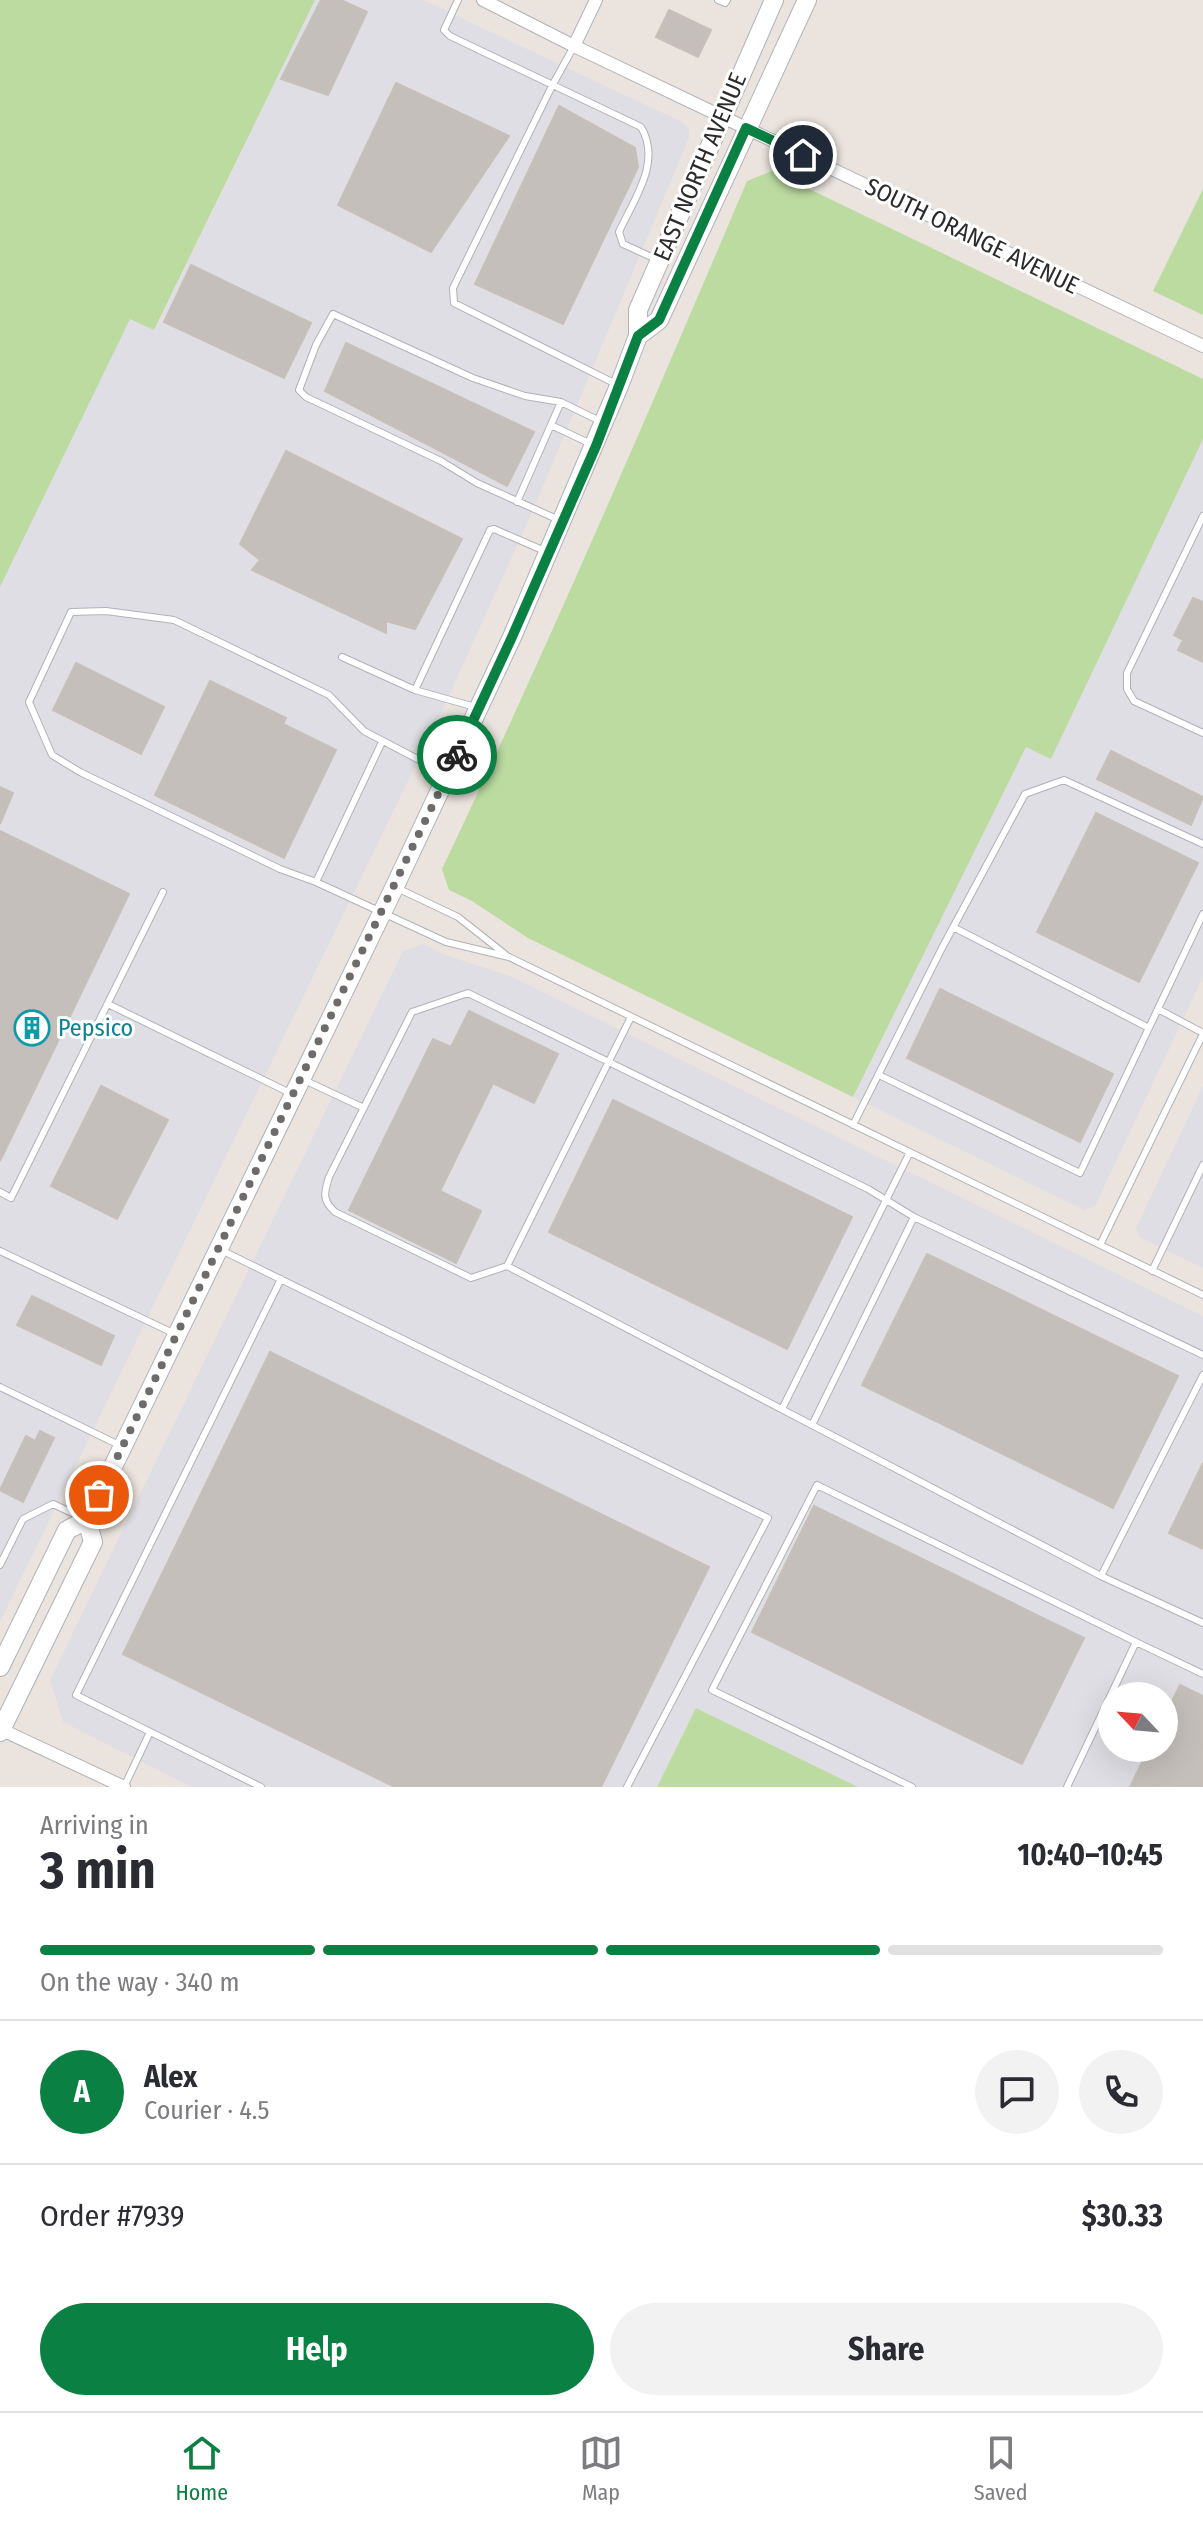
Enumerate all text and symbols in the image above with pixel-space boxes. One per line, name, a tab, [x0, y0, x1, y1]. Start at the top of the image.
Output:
street label: EAST NORTH AVENUE	[648, 69, 752, 265]
pin	[769, 121, 837, 189]
icon: home	[781, 133, 825, 177]
street label: SOUTH ORANGE AVENUE	[861, 172, 1083, 300]
courier	[417, 715, 497, 795]
icon: bike	[435, 733, 479, 777]
building icon: Pepsico	[13, 1009, 51, 1047]
place label: Pepsico	[58, 1014, 133, 1042]
pin	[65, 1461, 133, 1529]
icon: bag	[77, 1473, 121, 1517]
north arrow	[1098, 1682, 1178, 1762]
map controls	[1098, 1682, 1178, 1762]
text: Arriving in	[40, 1810, 149, 1841]
text: 10:40–10:45	[1018, 1837, 1163, 1873]
text: 3 min	[40, 1839, 156, 1902]
text: On the way · 340 m	[40, 1967, 240, 1998]
button: chat	[975, 2050, 1059, 2134]
button: phone	[1079, 2050, 1163, 2134]
text: Alex	[144, 2059, 197, 2095]
text: A	[74, 2074, 90, 2110]
text: Courier · 4.5	[144, 2095, 270, 2126]
text: Order #7939	[40, 2198, 185, 2234]
text: $30.33	[1082, 2198, 1163, 2234]
button: Help	[40, 2303, 594, 2395]
button: Share	[610, 2303, 1163, 2395]
tab: Home	[175, 2431, 228, 2506]
tab: Map	[579, 2431, 623, 2506]
tab: Saved	[974, 2431, 1028, 2506]

